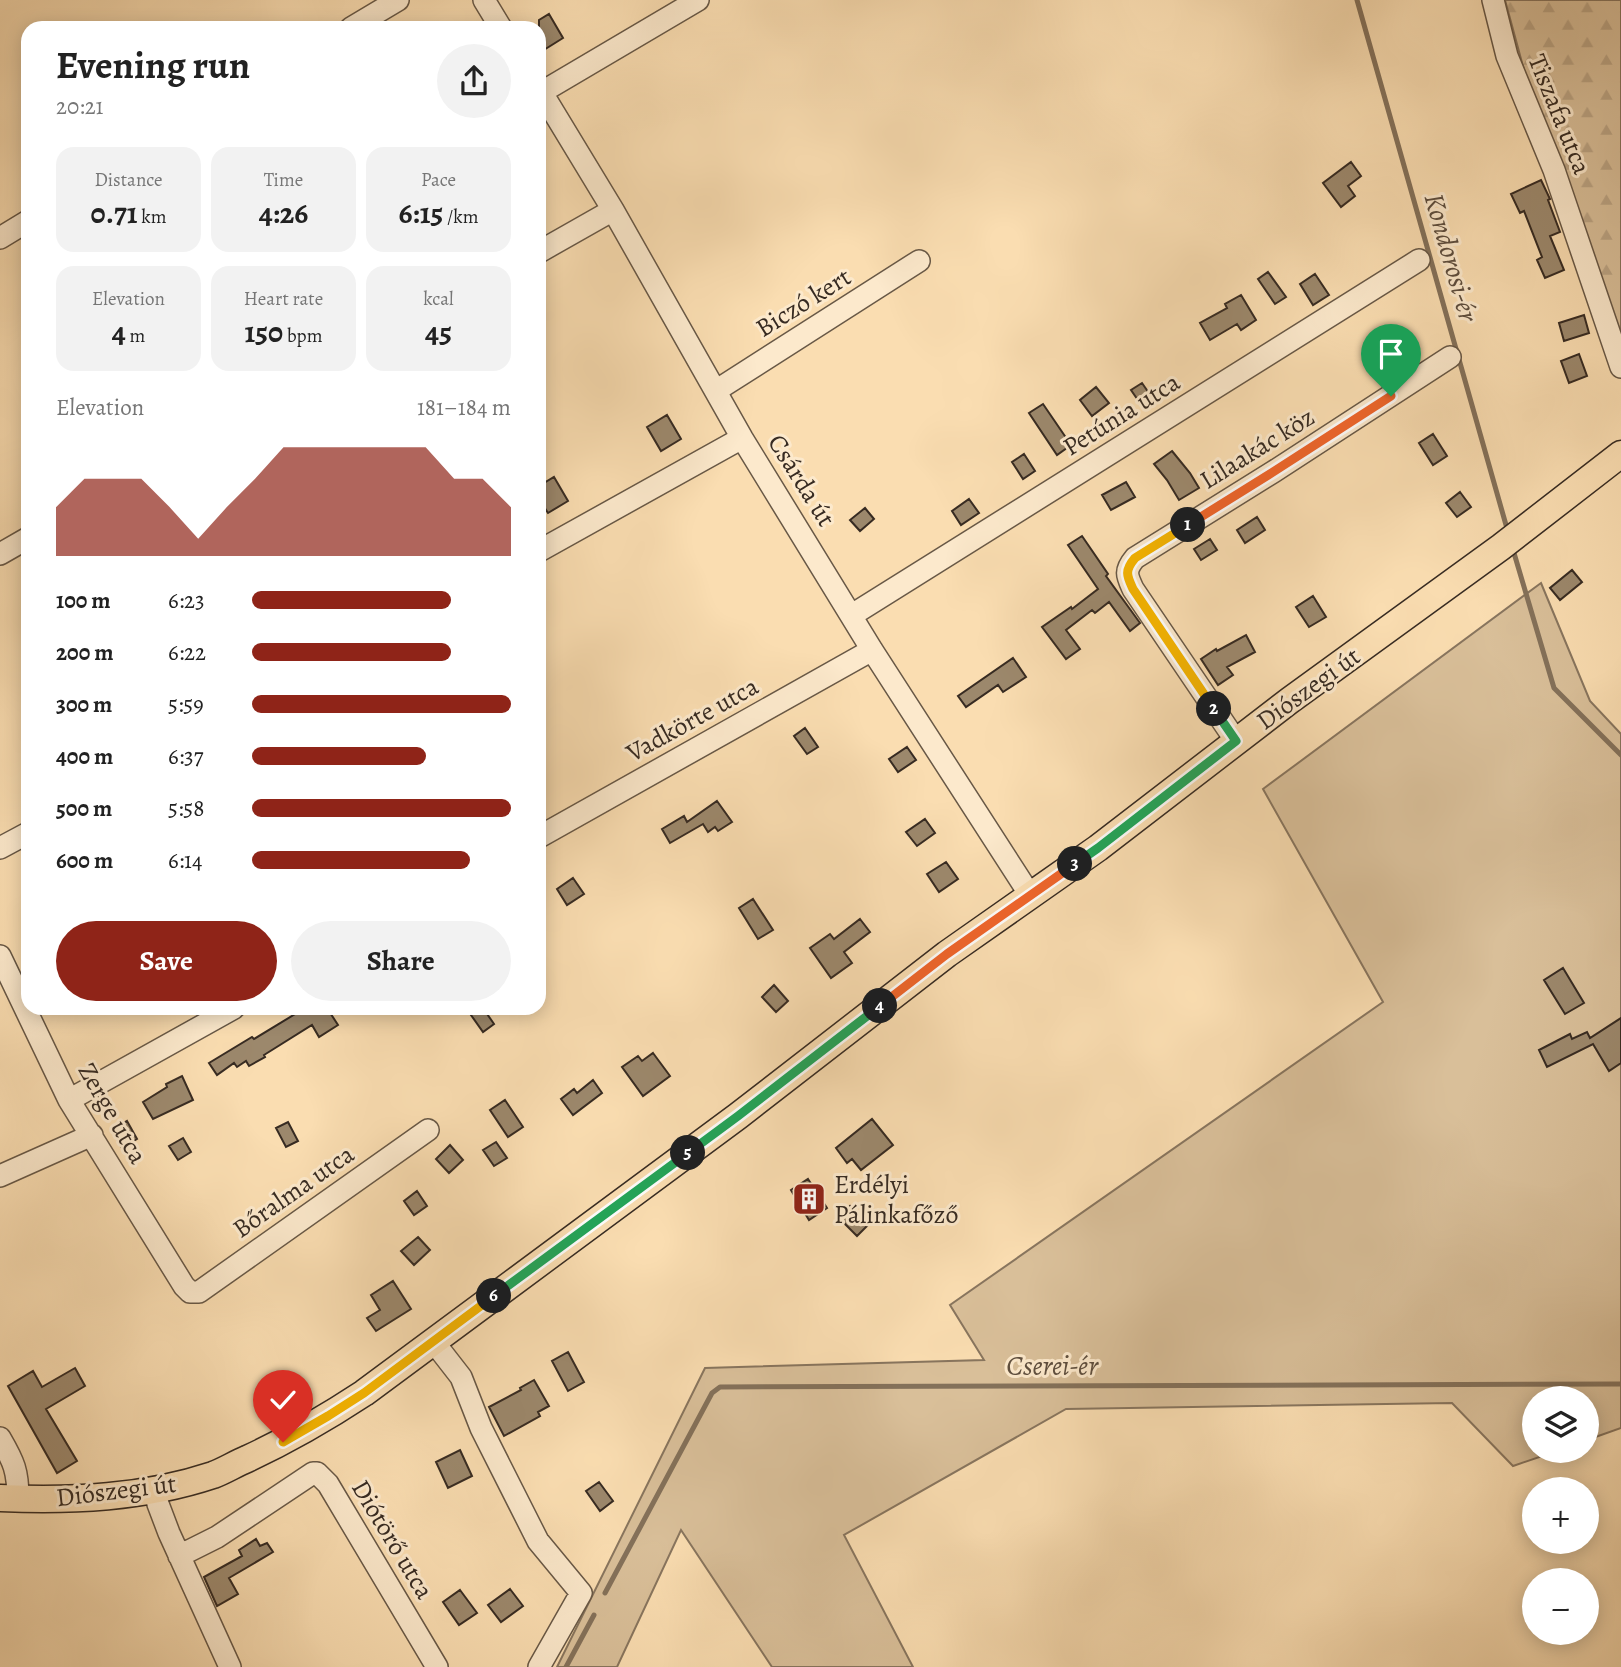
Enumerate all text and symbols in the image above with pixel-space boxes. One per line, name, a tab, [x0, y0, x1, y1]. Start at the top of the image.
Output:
text: Evening run	[56, 39, 250, 91]
button: share	[437, 44, 511, 118]
street label: Tiszafa utca	[1520, 49, 1599, 179]
text: 20:21	[56, 91, 103, 122]
text: Distance	[94, 167, 163, 193]
text: Time	[264, 167, 303, 193]
text: Pace	[421, 167, 456, 193]
water label: Kondorosi-ér	[1415, 189, 1488, 327]
text: 0.71	[91, 193, 137, 233]
text: 4:26	[259, 193, 308, 233]
text: 6:15	[399, 193, 443, 233]
text: km	[137, 204, 166, 230]
text: /km	[443, 204, 478, 230]
street label: Biczó kert	[749, 259, 858, 345]
text: Elevation	[92, 286, 165, 312]
text: Heart rate	[244, 286, 323, 312]
text: kcal	[423, 286, 454, 312]
text: 4	[112, 312, 126, 352]
text: 150	[245, 312, 283, 352]
text: 45	[425, 312, 452, 352]
text: m	[126, 323, 145, 349]
text: bpm	[283, 323, 322, 349]
pin	[1361, 324, 1421, 396]
icon: arrive	[1372, 335, 1410, 373]
street label: Petúnia utca	[1056, 365, 1186, 464]
text: Elevation	[56, 392, 144, 423]
text: 181–184 m	[417, 392, 511, 423]
street label: Lilaakác köz	[1193, 399, 1321, 497]
street label: Csárda út	[760, 428, 844, 533]
pin: 1	[1170, 508, 1206, 542]
text: 1	[1184, 511, 1191, 537]
text: 100 m	[56, 585, 111, 616]
text: 6:23	[168, 585, 205, 616]
text: 200 m	[56, 637, 114, 668]
text: 6:22	[168, 637, 206, 668]
street label: Diószegi út	[1249, 639, 1368, 738]
street label: Vadkörte utca	[619, 669, 765, 771]
text: 300 m	[56, 689, 112, 720]
text: 5:59	[168, 689, 204, 720]
pin: 2	[1196, 692, 1232, 726]
text: 2	[1209, 695, 1218, 721]
text: 400 m	[56, 741, 113, 772]
text: 6:37	[168, 741, 203, 772]
text: 500 m	[56, 793, 112, 824]
text: 5:58	[168, 793, 204, 824]
text: 600 m	[56, 845, 113, 876]
text: 6:14	[168, 845, 202, 876]
pin: 3	[1058, 846, 1092, 882]
text: 3	[1070, 850, 1079, 876]
button: Save	[56, 921, 277, 1001]
button: Share	[291, 921, 511, 1001]
pin: 4	[862, 988, 898, 1024]
text: 4	[875, 992, 884, 1018]
street label: Zerge utca	[70, 1056, 156, 1170]
pin: 5	[670, 1136, 706, 1170]
street label: Bőralma utca	[226, 1137, 361, 1246]
text: 5	[683, 1139, 692, 1165]
place label: Erdélyi Pálinkafőző	[834, 1167, 958, 1232]
building icon: Erdélyi Pálinkafőző	[790, 1180, 828, 1218]
pin: 6	[476, 1278, 512, 1314]
text: 6	[489, 1282, 498, 1308]
water label: Cserei-ér	[1006, 1347, 1099, 1385]
pin	[253, 1370, 313, 1442]
icon: check	[264, 1381, 302, 1419]
map controls	[1522, 1386, 1599, 1645]
button: layers	[1522, 1386, 1599, 1463]
street label: Diószegi út	[54, 1466, 178, 1515]
street label: Diótörő utca	[343, 1473, 442, 1605]
button: +	[1522, 1477, 1599, 1554]
button: −	[1522, 1568, 1599, 1645]

